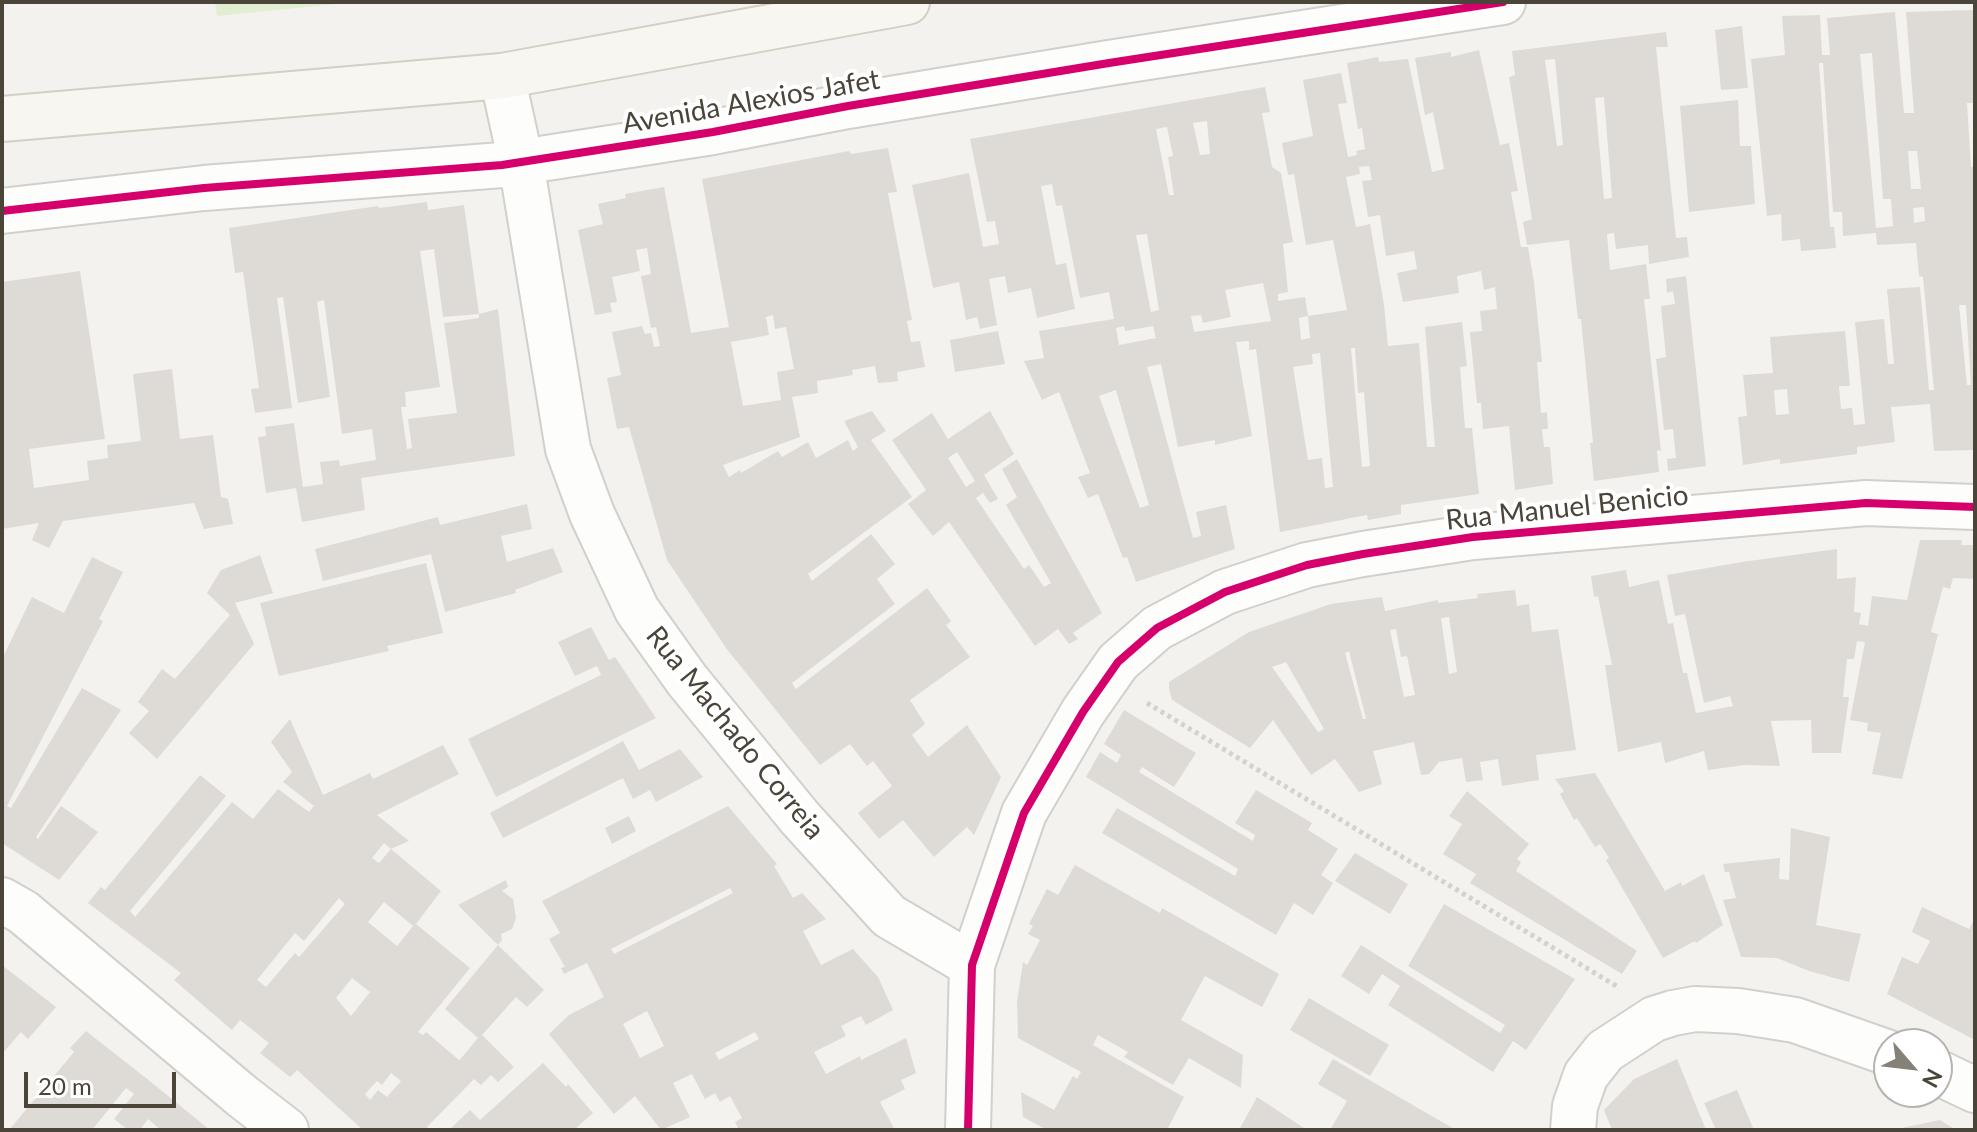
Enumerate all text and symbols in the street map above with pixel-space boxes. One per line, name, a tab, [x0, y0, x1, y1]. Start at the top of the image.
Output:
street label: Avenida Alexios Jafet	[620, 63, 882, 141]
street label: Rua Manuel Benicio	[1444, 479, 1690, 537]
street label: Rua Machado Correia	[639, 620, 831, 846]
north arrow	[1873, 1028, 1953, 1108]
scale bar	[28, 1056, 180, 1106]
text: N	[1917, 1065, 1949, 1092]
text: 20 m	[38, 1071, 92, 1100]

